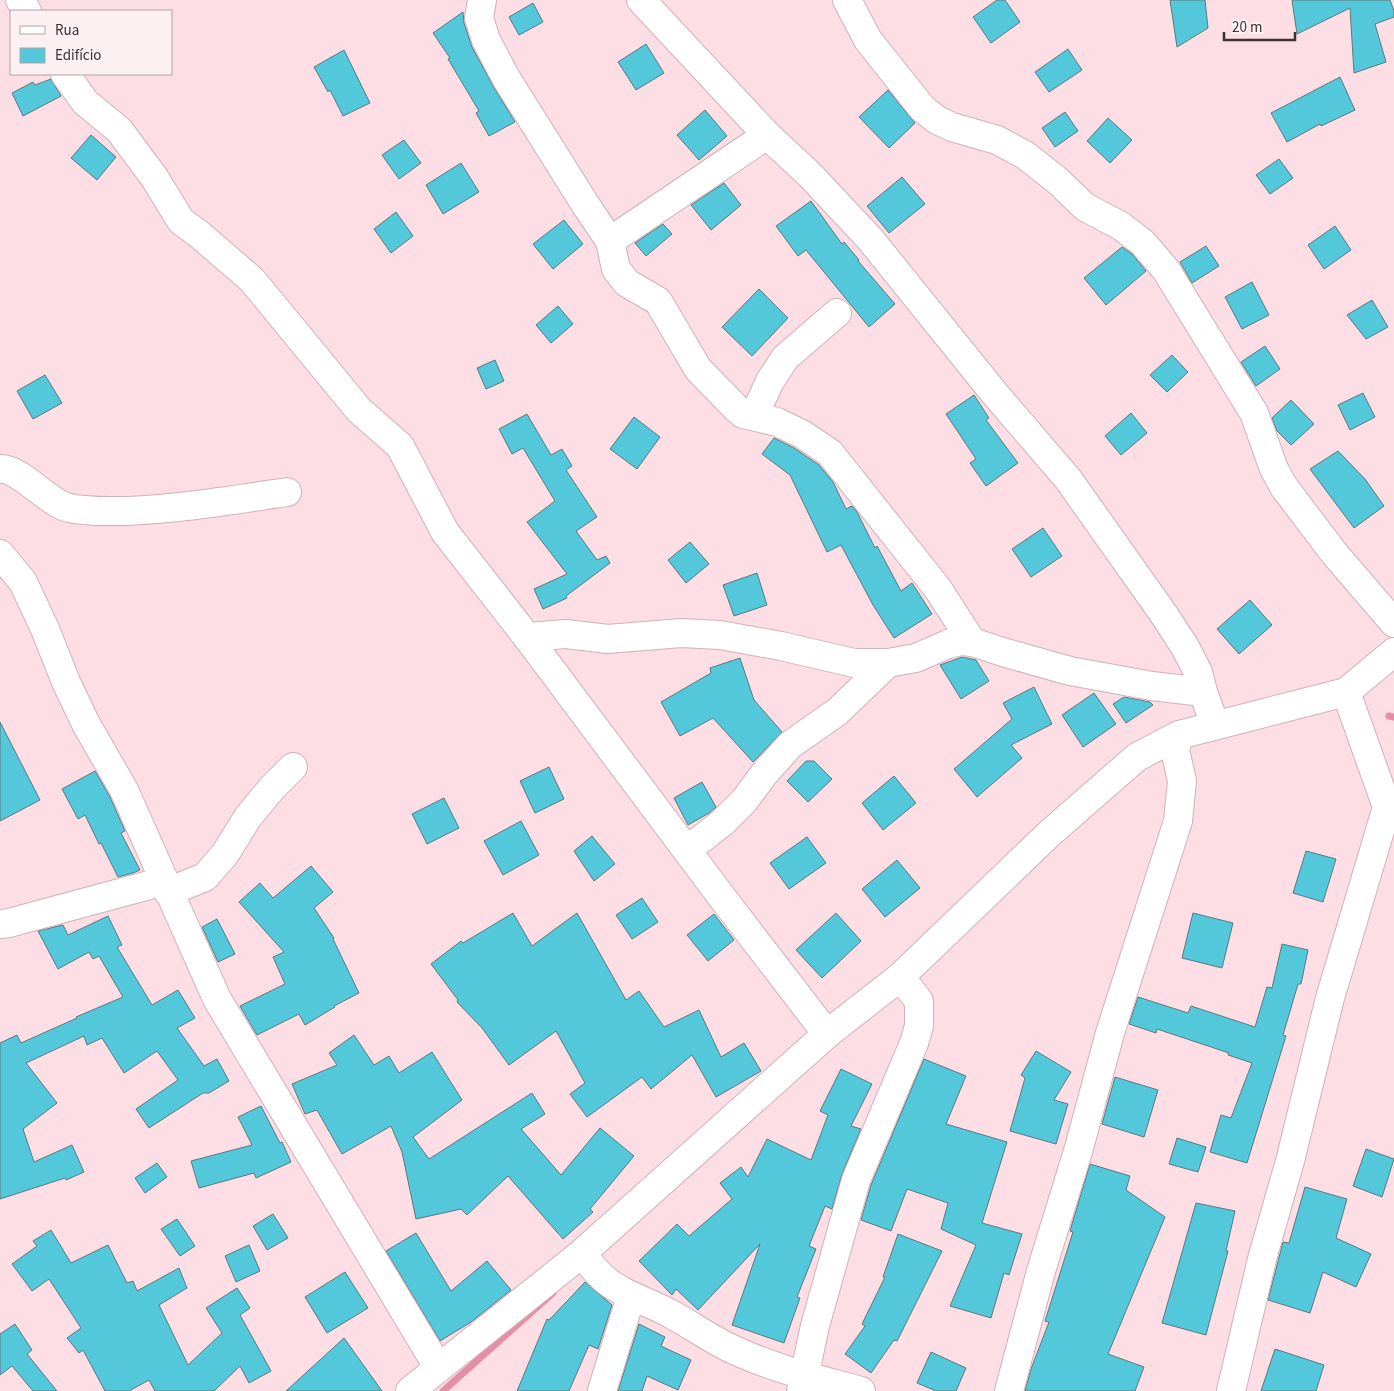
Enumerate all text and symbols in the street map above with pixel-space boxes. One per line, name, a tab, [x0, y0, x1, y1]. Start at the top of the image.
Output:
legend	[10, 10, 172, 75]
scale bar	[1224, 10, 1295, 42]
text: 20 m	[1232, 17, 1262, 38]
text: Rua	[55, 20, 79, 41]
text: Edifício	[55, 45, 102, 66]

